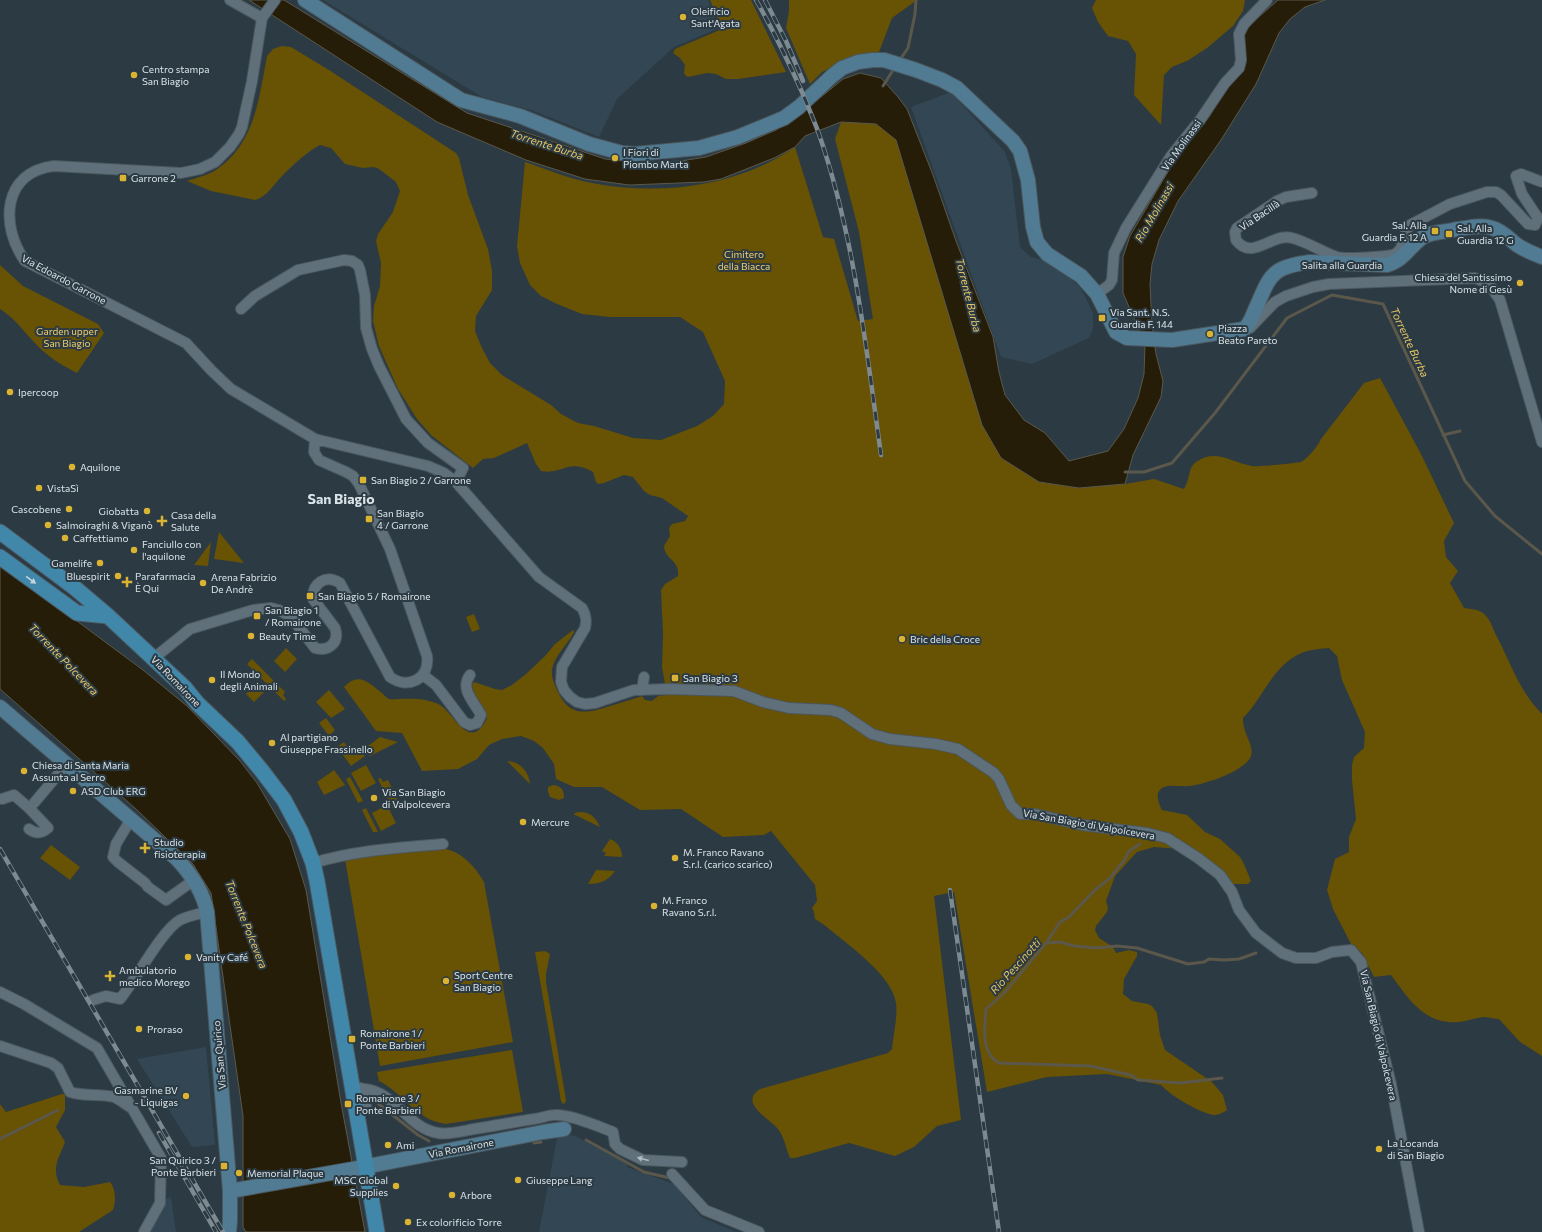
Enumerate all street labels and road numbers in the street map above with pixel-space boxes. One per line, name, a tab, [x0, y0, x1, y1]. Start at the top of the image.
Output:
street label: Via Molinassi	[1159, 117, 1203, 173]
street label: Via Bacillà	[1237, 197, 1281, 233]
street label: Via Edoardo Garrone	[20, 252, 108, 306]
street label: Salita alla Guardia	[1302, 259, 1382, 271]
street label: Via Romairone	[149, 653, 203, 709]
street label: Via San Biagio di Valpolcevera	[1022, 806, 1156, 842]
street label: Via San Biagio di Valpolcevera	[1358, 969, 1400, 1101]
street label: Via San Quirico	[210, 1020, 228, 1090]
street label: Via Romairone	[427, 1136, 495, 1160]

